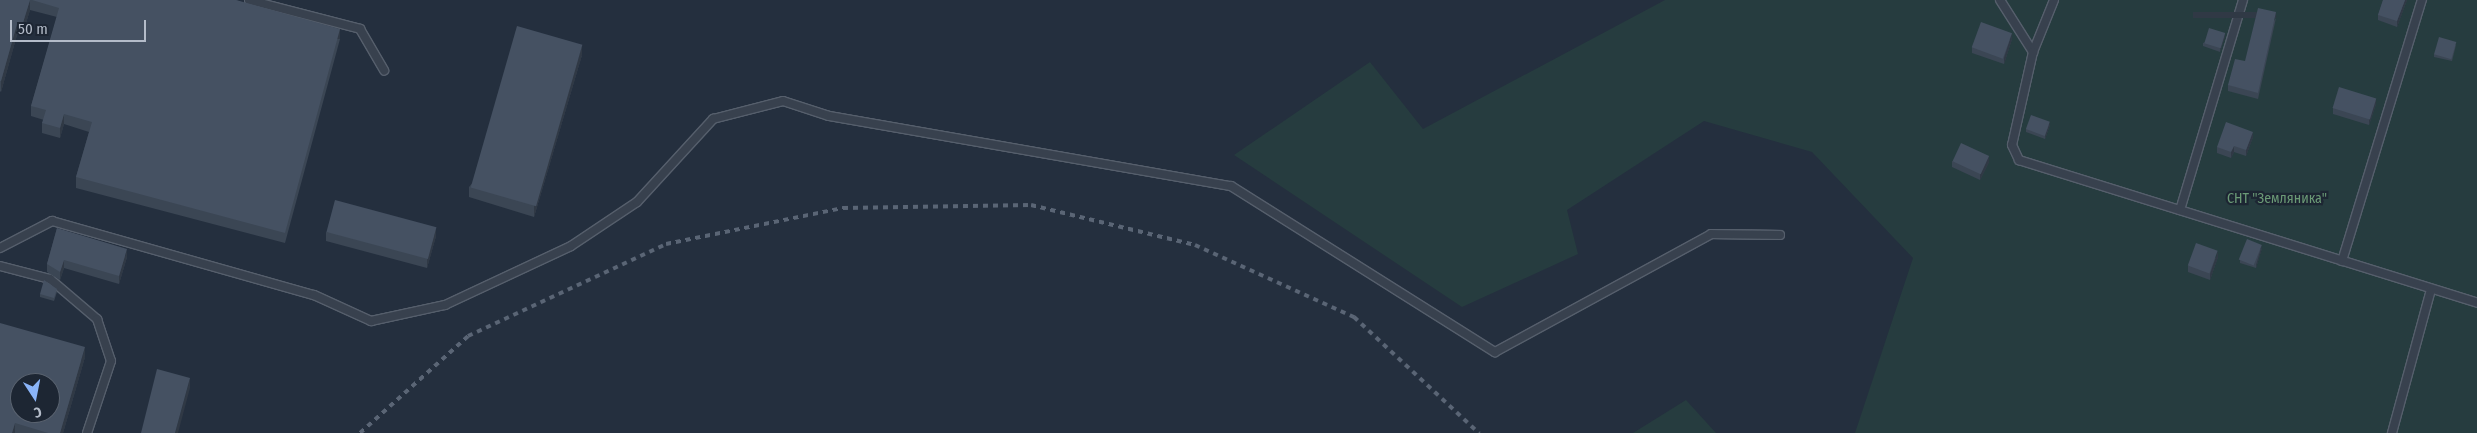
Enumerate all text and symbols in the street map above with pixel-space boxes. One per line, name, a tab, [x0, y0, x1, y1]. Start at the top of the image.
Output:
scale bar	[12, 10, 149, 42]
text: 50 m	[18, 20, 48, 38]
park label: СНТ "Земляника"	[2227, 191, 2327, 207]
north arrow	[10, 373, 60, 423]
text: С	[33, 403, 43, 421]

